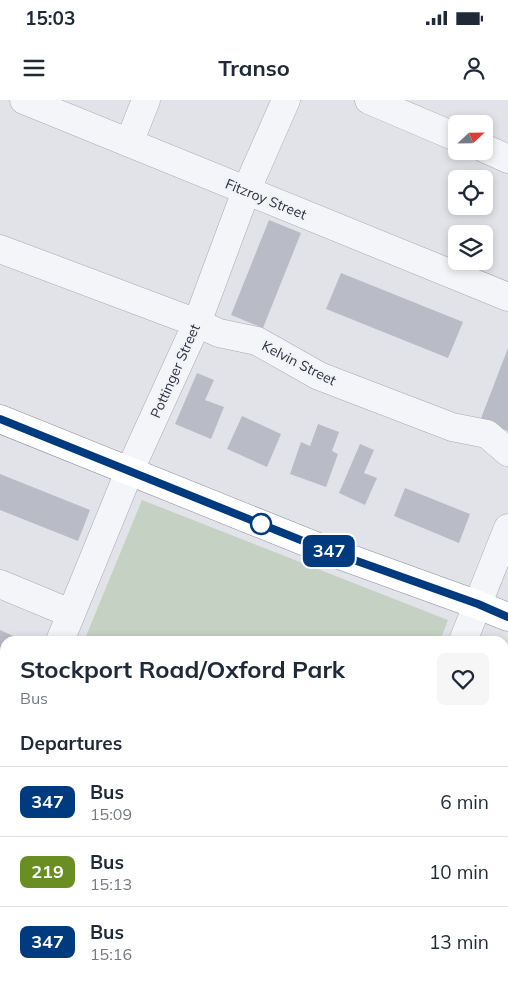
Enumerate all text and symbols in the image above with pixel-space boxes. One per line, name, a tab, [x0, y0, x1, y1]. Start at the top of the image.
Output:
text: 15:03	[25, 6, 75, 30]
icon: menu	[20, 54, 48, 82]
text: Transo	[218, 54, 290, 82]
icon: person	[460, 54, 488, 82]
north arrow	[448, 115, 492, 160]
map controls	[448, 115, 493, 270]
button: locate	[448, 170, 493, 215]
street label: Fitzroy Street	[223, 175, 309, 224]
button: layers	[448, 225, 493, 270]
street label: Pottinger Street	[146, 321, 204, 421]
street label: Kelvin Street	[259, 337, 339, 389]
unlabelled marker	[250, 513, 272, 535]
line badge: 347	[300, 535, 358, 567]
text: 347	[313, 539, 345, 562]
button: heart	[437, 653, 489, 705]
text: Stockport Road/Oxford Park	[20, 654, 345, 684]
text: Bus	[20, 688, 48, 708]
text: Departures	[20, 731, 122, 755]
text: Bus	[90, 780, 124, 804]
text: 347	[31, 790, 64, 813]
text: 6 min	[440, 790, 489, 814]
text: 15:09	[90, 804, 132, 824]
text: Bus	[90, 850, 124, 874]
text: 219	[31, 860, 64, 883]
text: 10 min	[429, 860, 489, 884]
text: 15:13	[90, 874, 132, 894]
text: Bus	[90, 920, 124, 944]
text: 347	[31, 930, 64, 953]
text: 13 min	[429, 930, 489, 954]
text: 15:16	[90, 944, 132, 964]

